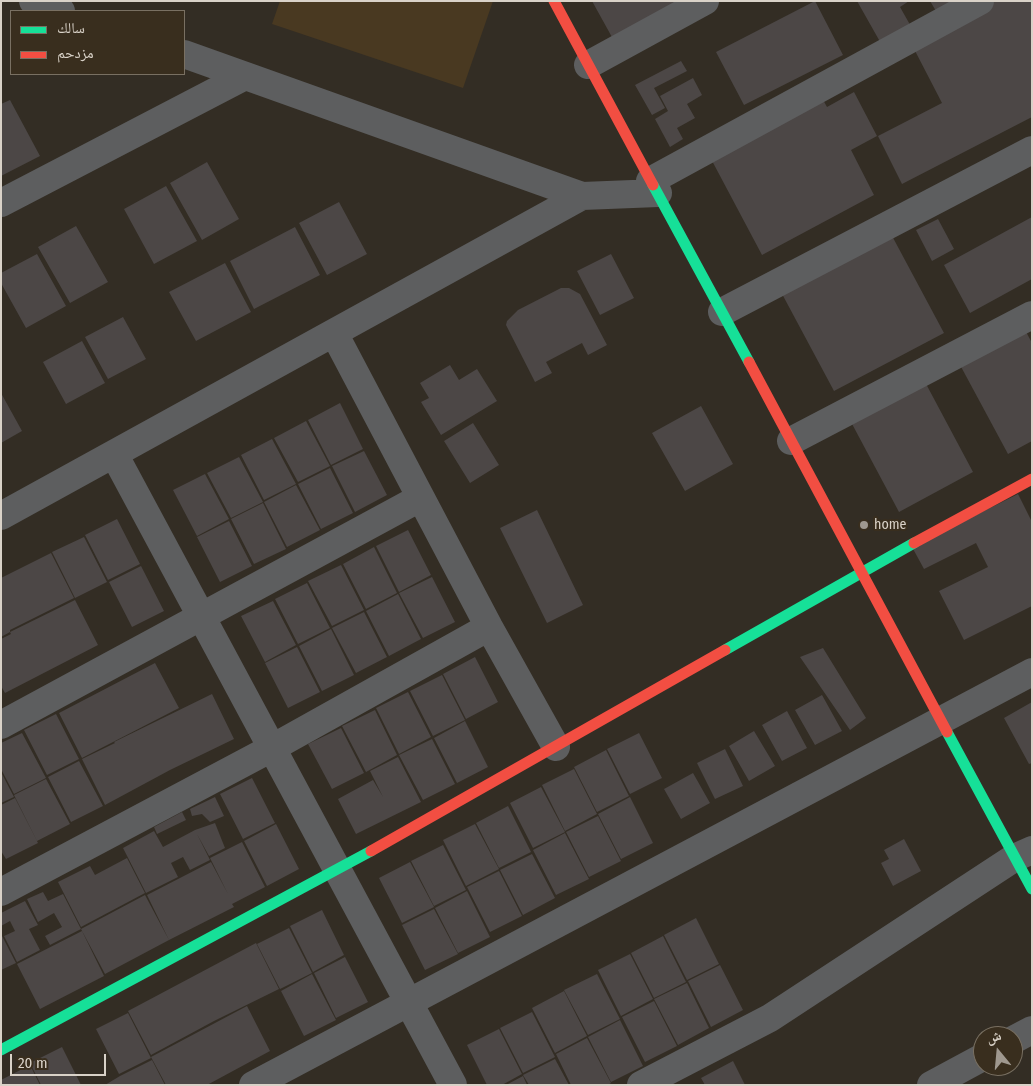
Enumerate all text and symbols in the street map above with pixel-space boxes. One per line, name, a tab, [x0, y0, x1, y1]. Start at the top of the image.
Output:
legend	[10, 10, 185, 75]
text: سالك	[57, 19, 85, 37]
text: مزدحم	[57, 44, 94, 62]
place label: home	[874, 517, 906, 533]
marker: home	[858, 519, 870, 531]
north arrow	[973, 1026, 1023, 1076]
text: ش	[984, 1027, 1003, 1047]
scale bar	[12, 1044, 109, 1076]
text: 20 m	[18, 1054, 48, 1072]

